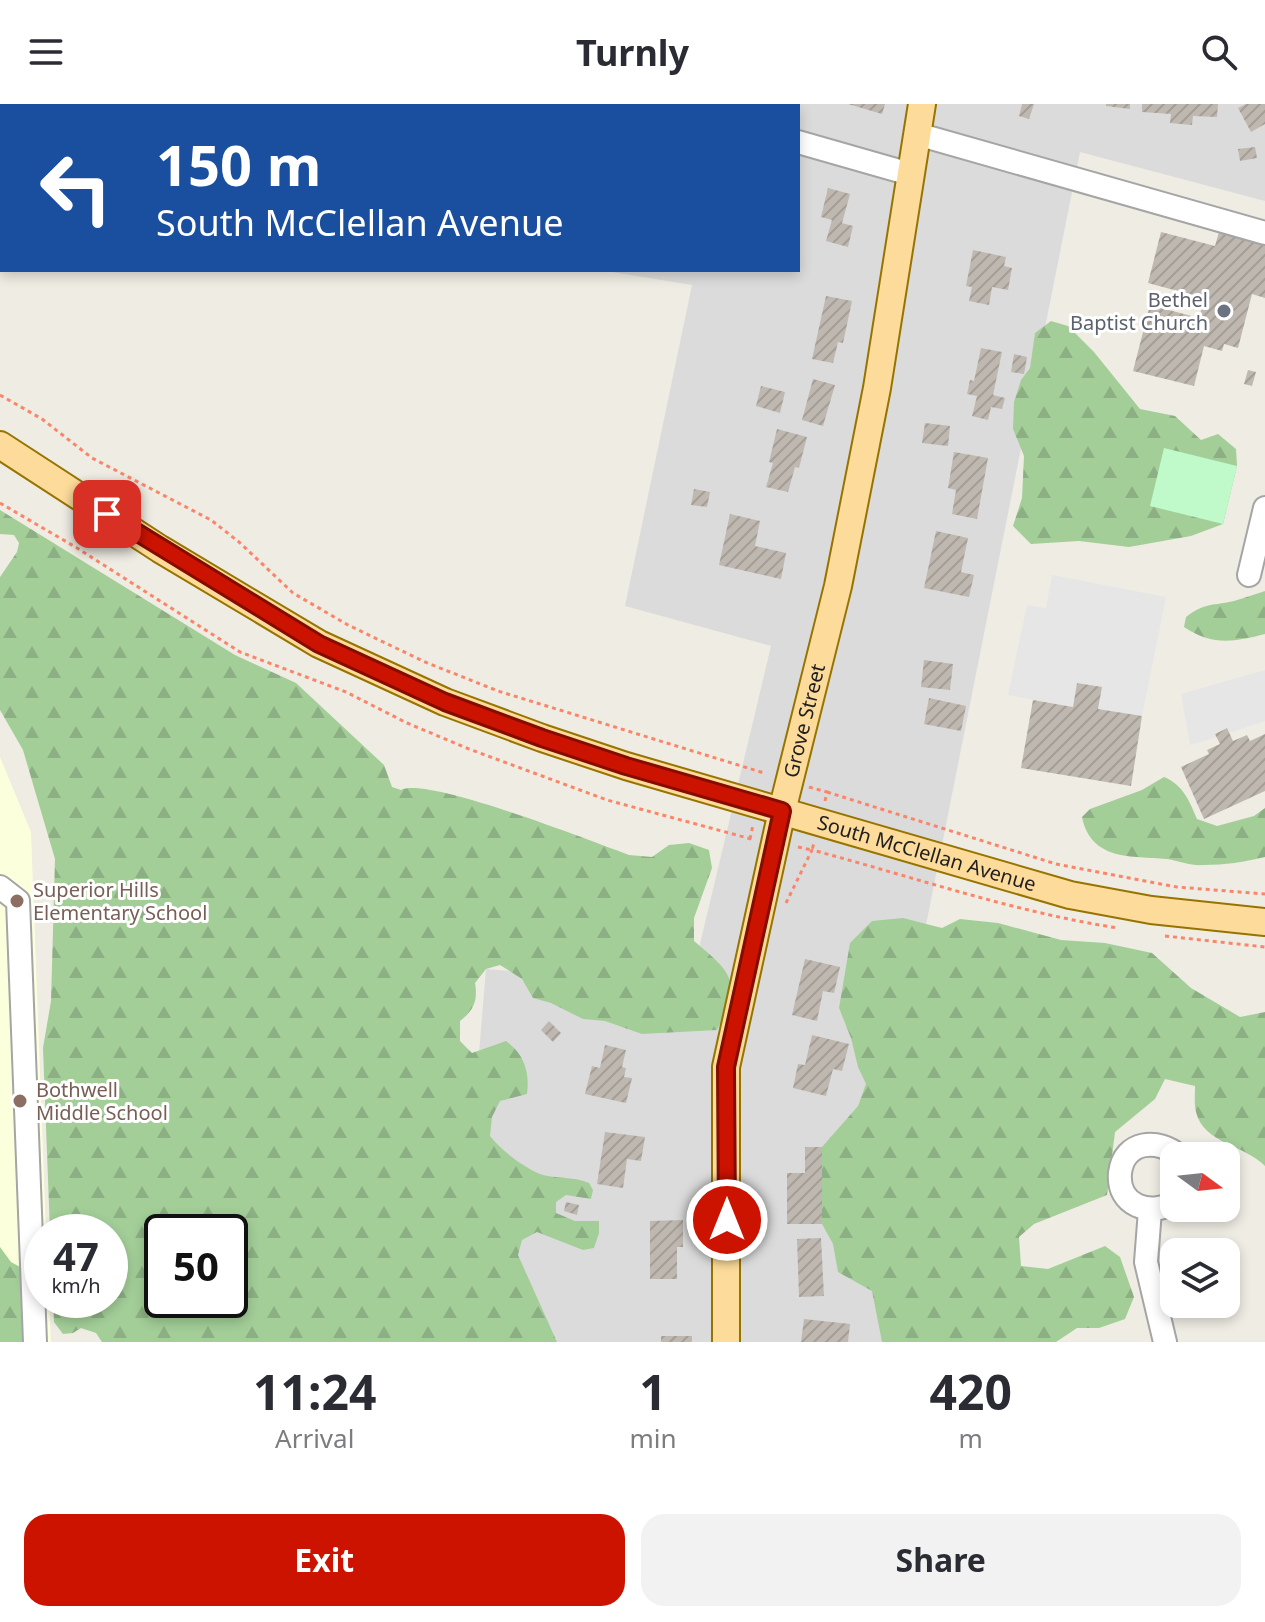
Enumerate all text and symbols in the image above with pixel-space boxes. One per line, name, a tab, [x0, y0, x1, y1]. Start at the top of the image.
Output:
text: Turnly	[576, 28, 689, 77]
icon: menu	[24, 30, 68, 74]
icon: search	[1197, 30, 1241, 74]
text: 150 m	[156, 126, 321, 202]
icon: left	[24, 136, 128, 240]
text: South McClellan Avenue	[156, 198, 563, 247]
place label: Bethel Baptist Church	[1070, 286, 1208, 336]
marker: Bethel Baptist Church	[1215, 302, 1233, 320]
pin	[73, 480, 141, 548]
icon: arrive	[85, 492, 129, 536]
street label: Grove Street	[777, 661, 831, 781]
street label: South McClellan Avenue	[814, 808, 1039, 897]
place label: Superior Hills Elementary School	[33, 876, 207, 926]
marker: Superior Hills Elementary School	[8, 892, 26, 910]
place label: Bothwell Middle School	[36, 1076, 168, 1126]
marker: Bothwell Middle School	[11, 1092, 29, 1110]
north arrow	[1160, 1142, 1240, 1222]
map controls	[1160, 1142, 1240, 1318]
position arrow	[685, 1178, 769, 1262]
speed limit sign: 50	[144, 1214, 248, 1318]
text: 47	[53, 1228, 99, 1283]
button: layers	[1160, 1238, 1240, 1318]
text: km/h	[51, 1272, 101, 1299]
text: 11:24	[253, 1359, 376, 1424]
text: 1	[639, 1359, 667, 1424]
text: 420	[930, 1359, 1012, 1424]
text: Arrival	[275, 1420, 354, 1456]
text: min	[629, 1420, 677, 1456]
text: m	[959, 1420, 983, 1456]
button: Exit	[24, 1514, 625, 1606]
button: Share	[641, 1514, 1241, 1606]

